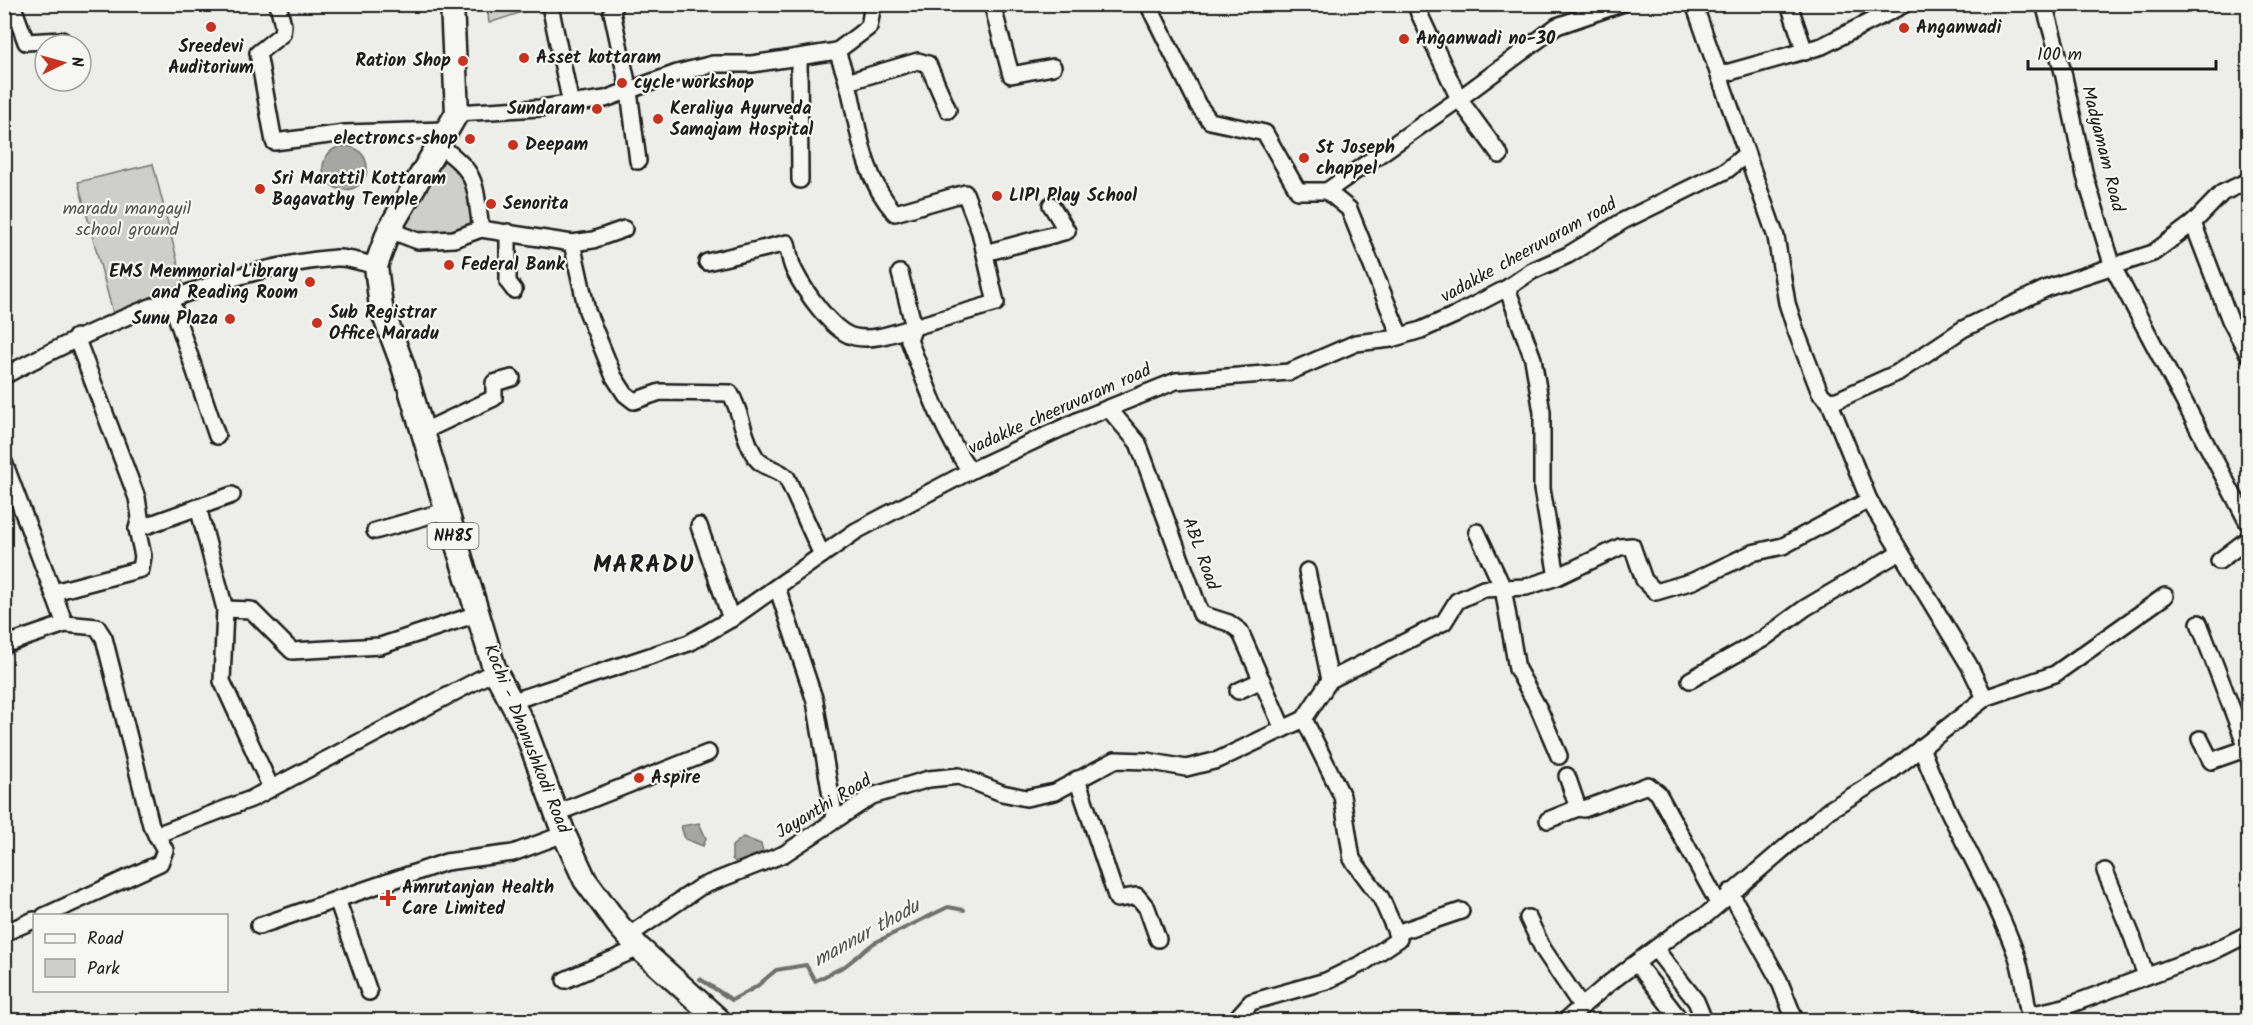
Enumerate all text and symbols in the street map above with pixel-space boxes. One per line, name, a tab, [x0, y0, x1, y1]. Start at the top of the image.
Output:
place label: Anganwadi	[1916, 14, 2002, 43]
marker: Sreedevi Auditorium	[204, 20, 218, 34]
marker: Anganwadi	[1897, 21, 1911, 35]
place label: Anganwadi no-30	[1416, 25, 1556, 54]
marker: Anganwadi no-30	[1397, 32, 1411, 46]
north arrow	[33, 33, 93, 93]
place label: Sreedevi Auditorium	[168, 33, 254, 83]
scale bar	[2028, 33, 2216, 71]
text: 100 m	[2037, 41, 2082, 70]
place label: Asset kottaram	[536, 44, 661, 73]
place label: Ration Shop	[355, 47, 451, 76]
marker: Asset kottaram	[517, 51, 531, 65]
marker: Ration Shop	[456, 54, 470, 68]
text: N	[64, 56, 89, 68]
place label: cycle workshop	[634, 69, 755, 98]
marker: cycle workshop	[615, 76, 629, 90]
street label: Madyamam Road	[2072, 83, 2132, 216]
place label: Sundaram	[507, 95, 585, 124]
place label: Keraliya Ayurveda Samajam Hospital	[670, 95, 814, 145]
marker: Sundaram	[590, 102, 604, 116]
marker: Keraliya Ayurveda Samajam Hospital	[651, 112, 665, 126]
place label: electroncs shop	[333, 125, 458, 154]
place label: Deepam	[525, 131, 588, 160]
marker: electroncs shop	[463, 132, 477, 146]
place label: St Joseph chappel	[1316, 134, 1395, 184]
marker: Deepam	[506, 138, 520, 152]
marker: St Joseph chappel	[1297, 151, 1311, 165]
place label: Sri Marattil Kottaram Bagavathy Temple	[272, 165, 446, 215]
marker: Sri Marattil Kottaram Bagavathy Temple	[253, 182, 267, 196]
place label: LIPI Play School	[1009, 182, 1137, 211]
marker: LIPI Play School	[990, 189, 1004, 203]
place label: Senorita	[503, 190, 568, 219]
street label: vadakke cheeruvaram road	[1436, 190, 1623, 312]
park label: maradu mangayil school ground	[63, 195, 192, 245]
marker: Senorita	[484, 197, 498, 211]
place label: Federal Bank	[461, 251, 566, 280]
place label: EMS Memmorial Library and Reading Room	[109, 258, 299, 308]
marker: Federal Bank	[442, 258, 456, 272]
marker: EMS Memmorial Library and Reading Room	[303, 275, 317, 289]
place label: Sub Registrar Office Maradu	[329, 299, 439, 349]
place label: Sunu Plaza	[132, 305, 218, 334]
marker: Sunu Plaza	[223, 312, 237, 326]
marker: Sub Registrar Office Maradu	[310, 316, 324, 330]
street label: vadakke cheeruvaram road	[964, 356, 1157, 463]
street label: ABL Road	[1173, 514, 1227, 595]
road number: NH85	[428, 523, 478, 549]
district label: MARADU	[593, 546, 695, 585]
street label: Kochi - Dhanushkodi Road	[475, 640, 578, 839]
place label: Aspire	[651, 764, 701, 793]
street label: Jayanthi Road	[770, 766, 878, 847]
marker: Aspire	[632, 771, 646, 785]
place label: Amrutanjan Health Care Limited	[402, 874, 554, 924]
marker: Amrutanjan Health Care Limited	[379, 889, 397, 907]
water label: mannur thodu	[808, 890, 928, 977]
legend	[33, 914, 228, 992]
text: Road	[87, 925, 124, 954]
text: Park	[87, 955, 120, 984]

